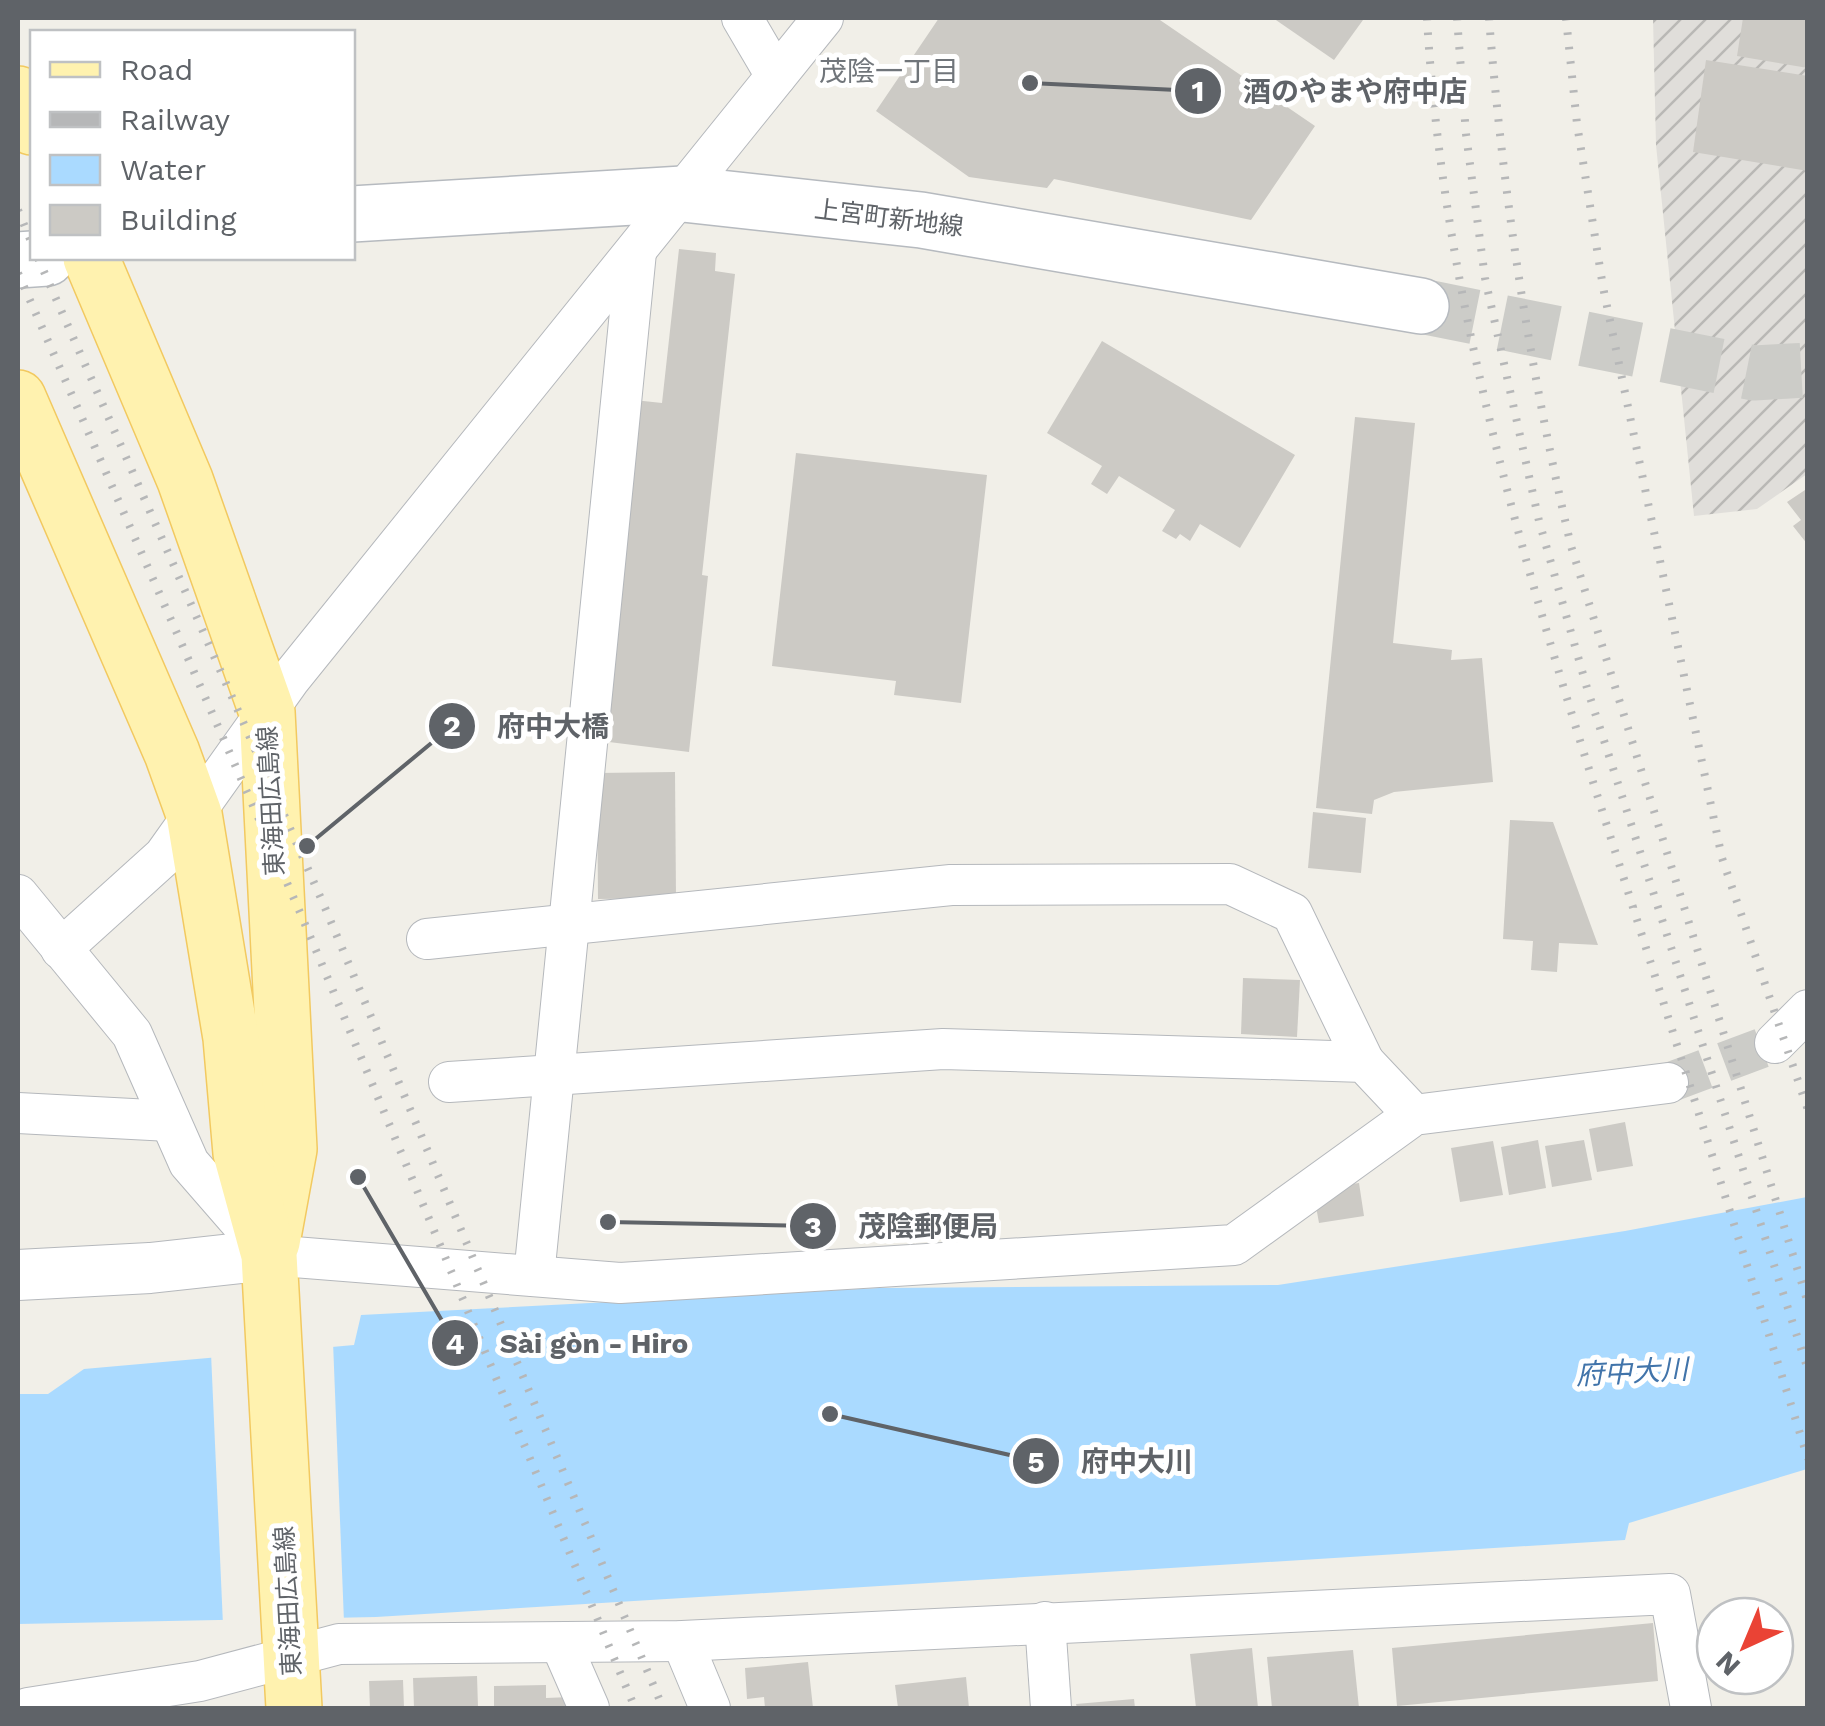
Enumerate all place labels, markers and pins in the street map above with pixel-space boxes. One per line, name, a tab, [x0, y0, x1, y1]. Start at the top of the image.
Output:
callout: 酒のやまや府中店	[1173, 62, 1487, 120]
callout: 府中大橋	[427, 697, 629, 755]
callout: 茂陰郵便局	[788, 1197, 1018, 1255]
callout: Sài gòn - Hiro	[430, 1314, 709, 1372]
callout: 府中大川	[1011, 1432, 1213, 1490]

